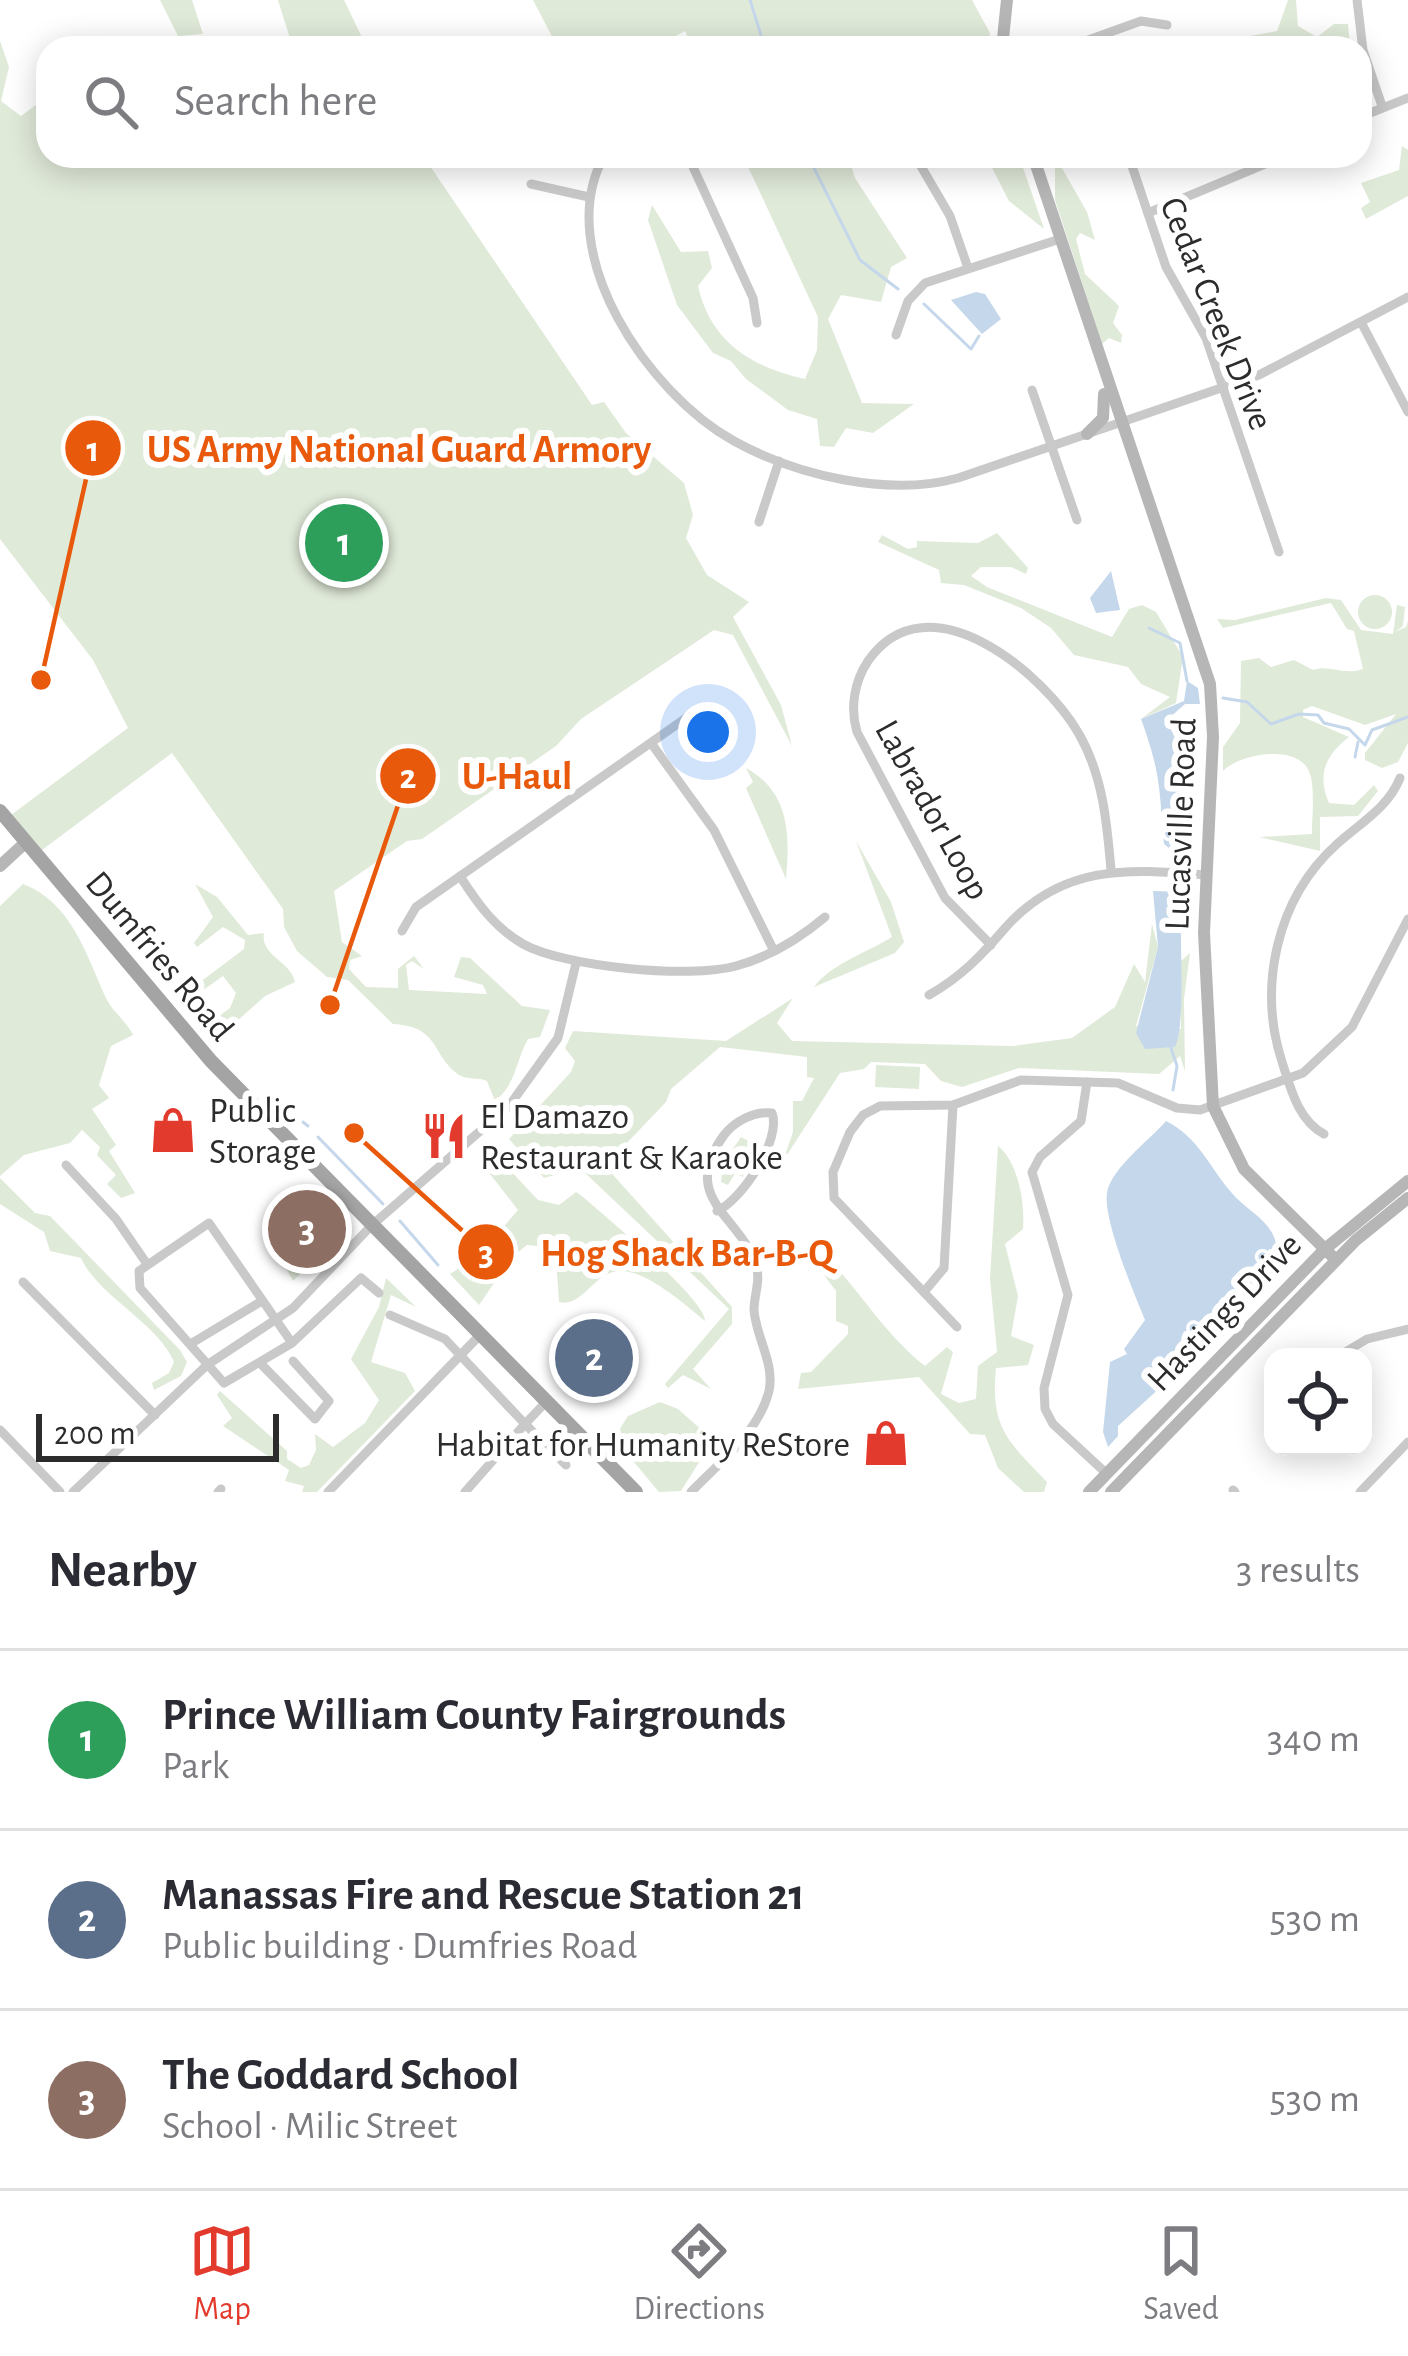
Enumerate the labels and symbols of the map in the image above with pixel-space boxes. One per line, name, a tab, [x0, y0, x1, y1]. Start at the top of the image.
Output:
street label: Cedar Creek Drive	[1153, 192, 1279, 435]
callout: US Army National Guard Armory	[63, 411, 675, 486]
text: US Army National Guard Armory	[147, 431, 652, 470]
text: 1	[87, 432, 99, 468]
pin: 1	[305, 498, 383, 588]
your location	[678, 702, 738, 762]
street label: Labrador Loop	[868, 714, 996, 906]
street label: Lucasville Road	[1159, 717, 1203, 931]
callout: U-Haul	[378, 738, 596, 813]
text: U-Haul	[462, 758, 572, 797]
text: 2	[400, 759, 417, 795]
street label: Dumfries Road	[79, 865, 240, 1048]
place label: Public Storage	[209, 1093, 316, 1170]
place label: El Damazo Restaurant & Karaoke	[480, 1099, 783, 1176]
shop icon: Public Storage	[148, 1105, 198, 1155]
restaurant icon: El Damazo Restaurant & Karaoke	[419, 1111, 469, 1161]
pin: 3	[268, 1184, 346, 1274]
callout: Hog Shack Bar-B-Q	[456, 1215, 858, 1290]
street label: Hastings Drive	[1141, 1226, 1308, 1398]
text: Hog Shack Bar-B-Q	[540, 1235, 838, 1274]
text: 3	[478, 1236, 494, 1272]
pin: 2	[555, 1313, 633, 1403]
scale bar	[36, 1408, 279, 1461]
shop icon: Habitat for Humanity ReStore	[861, 1418, 911, 1468]
place label: Habitat for Humanity ReStore	[435, 1427, 850, 1463]

